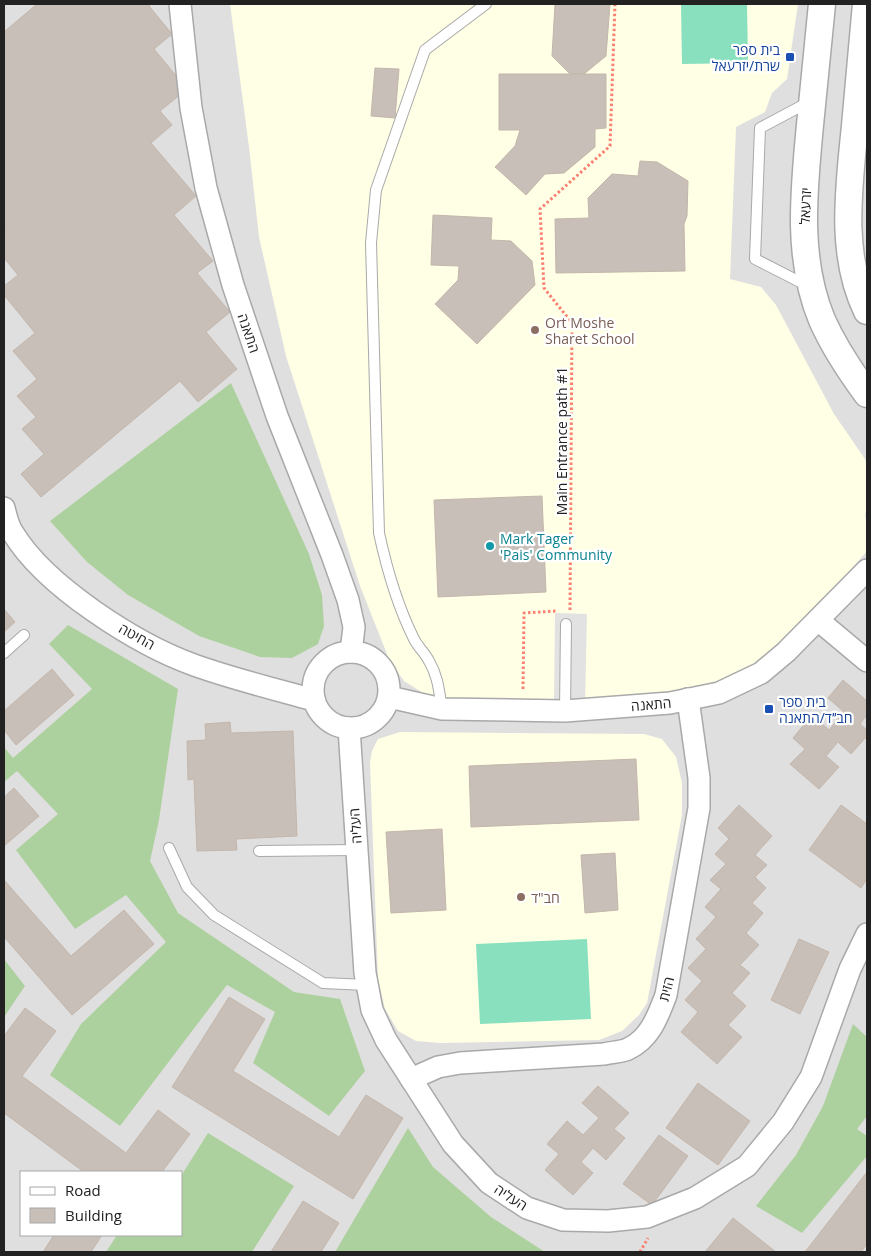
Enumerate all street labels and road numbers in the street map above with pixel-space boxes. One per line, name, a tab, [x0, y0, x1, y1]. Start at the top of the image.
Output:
street label: יזרעאל	[795, 187, 815, 225]
street label: התאנה	[233, 311, 265, 355]
street label: Main Entrance path #1	[552, 367, 571, 515]
street label: החיטה	[116, 618, 158, 654]
street label: התאנה	[630, 693, 672, 715]
street label: העליה	[344, 807, 366, 845]
street label: הזית	[654, 975, 678, 1003]
street label: העליה	[491, 1179, 531, 1215]

